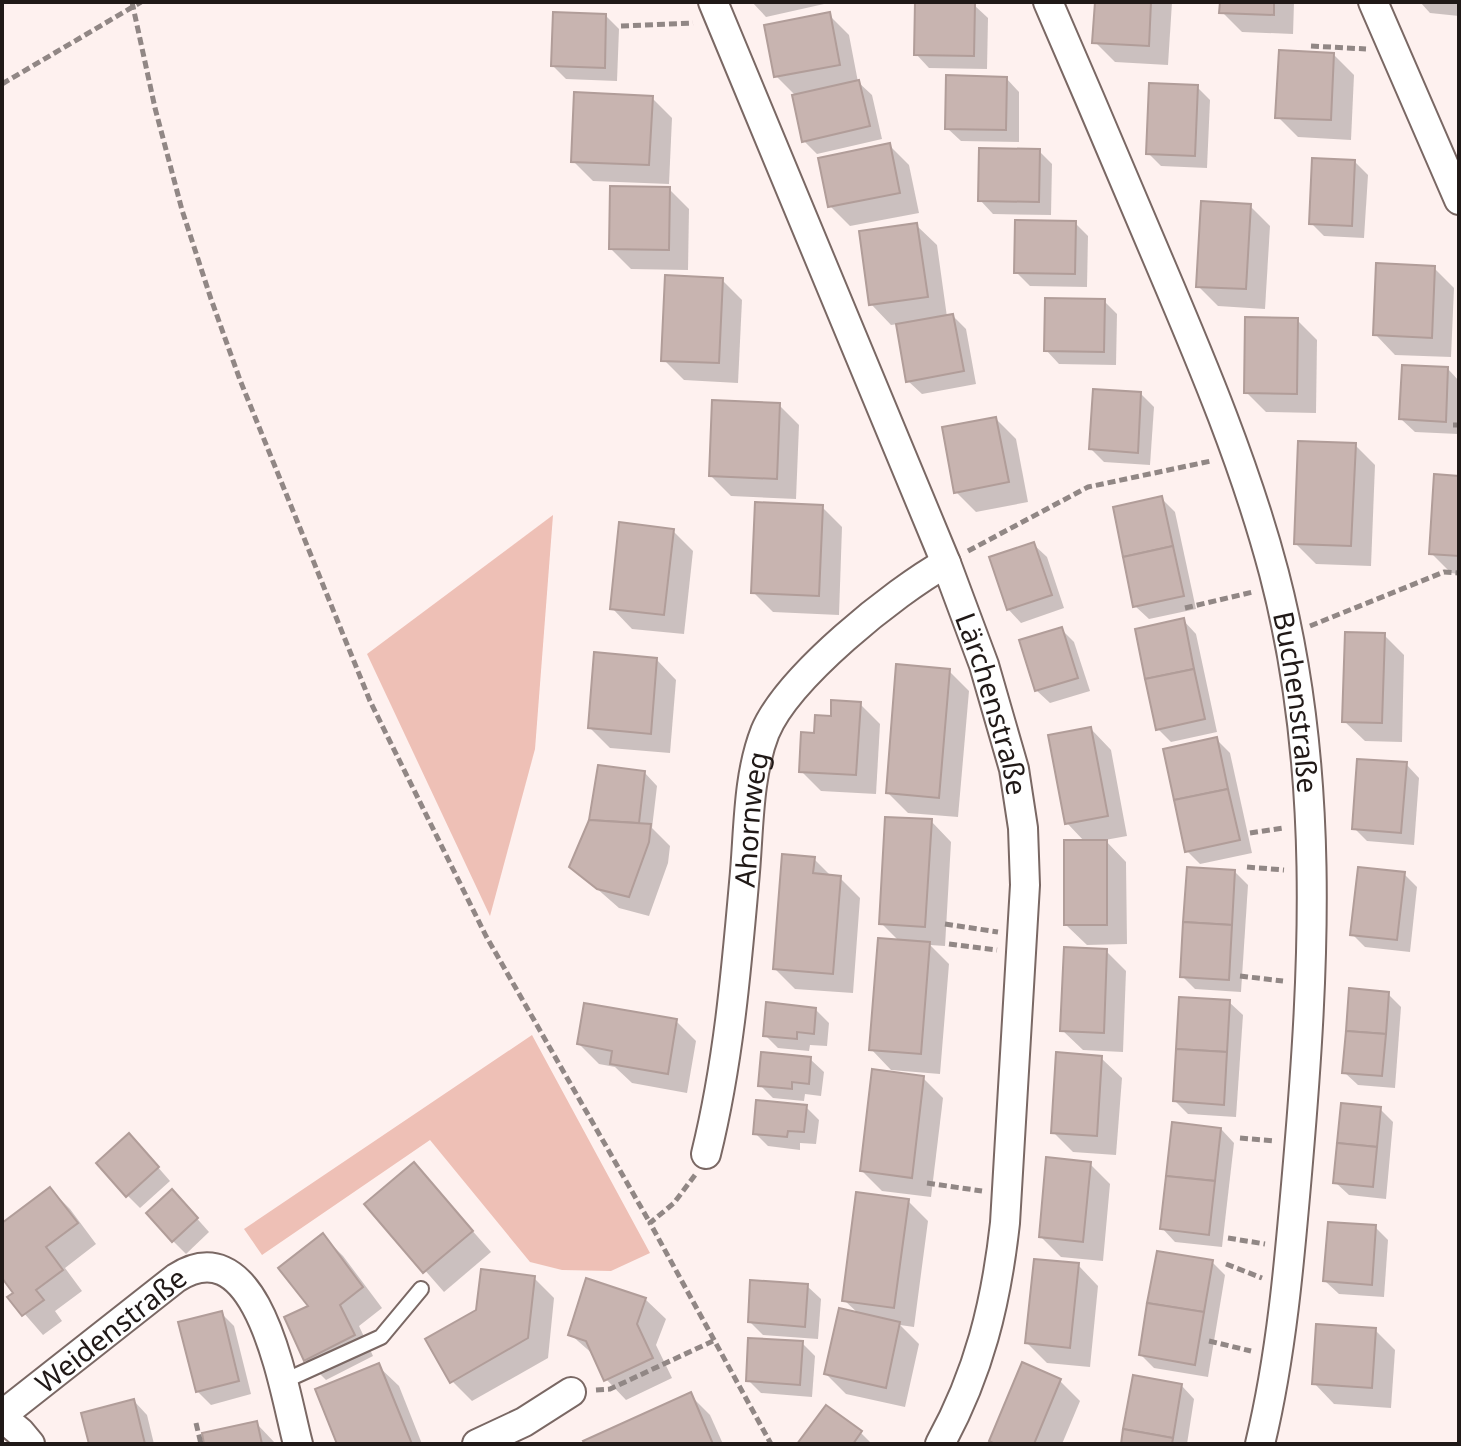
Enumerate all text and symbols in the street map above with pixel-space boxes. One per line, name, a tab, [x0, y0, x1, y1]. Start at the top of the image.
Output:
street label: Lärchenstraße	[947, 607, 1037, 798]
street label: Buchenstraße	[1265, 608, 1327, 794]
street label: Ahornweg	[725, 748, 777, 889]
street label: Weidenstraße	[27, 1258, 194, 1401]

